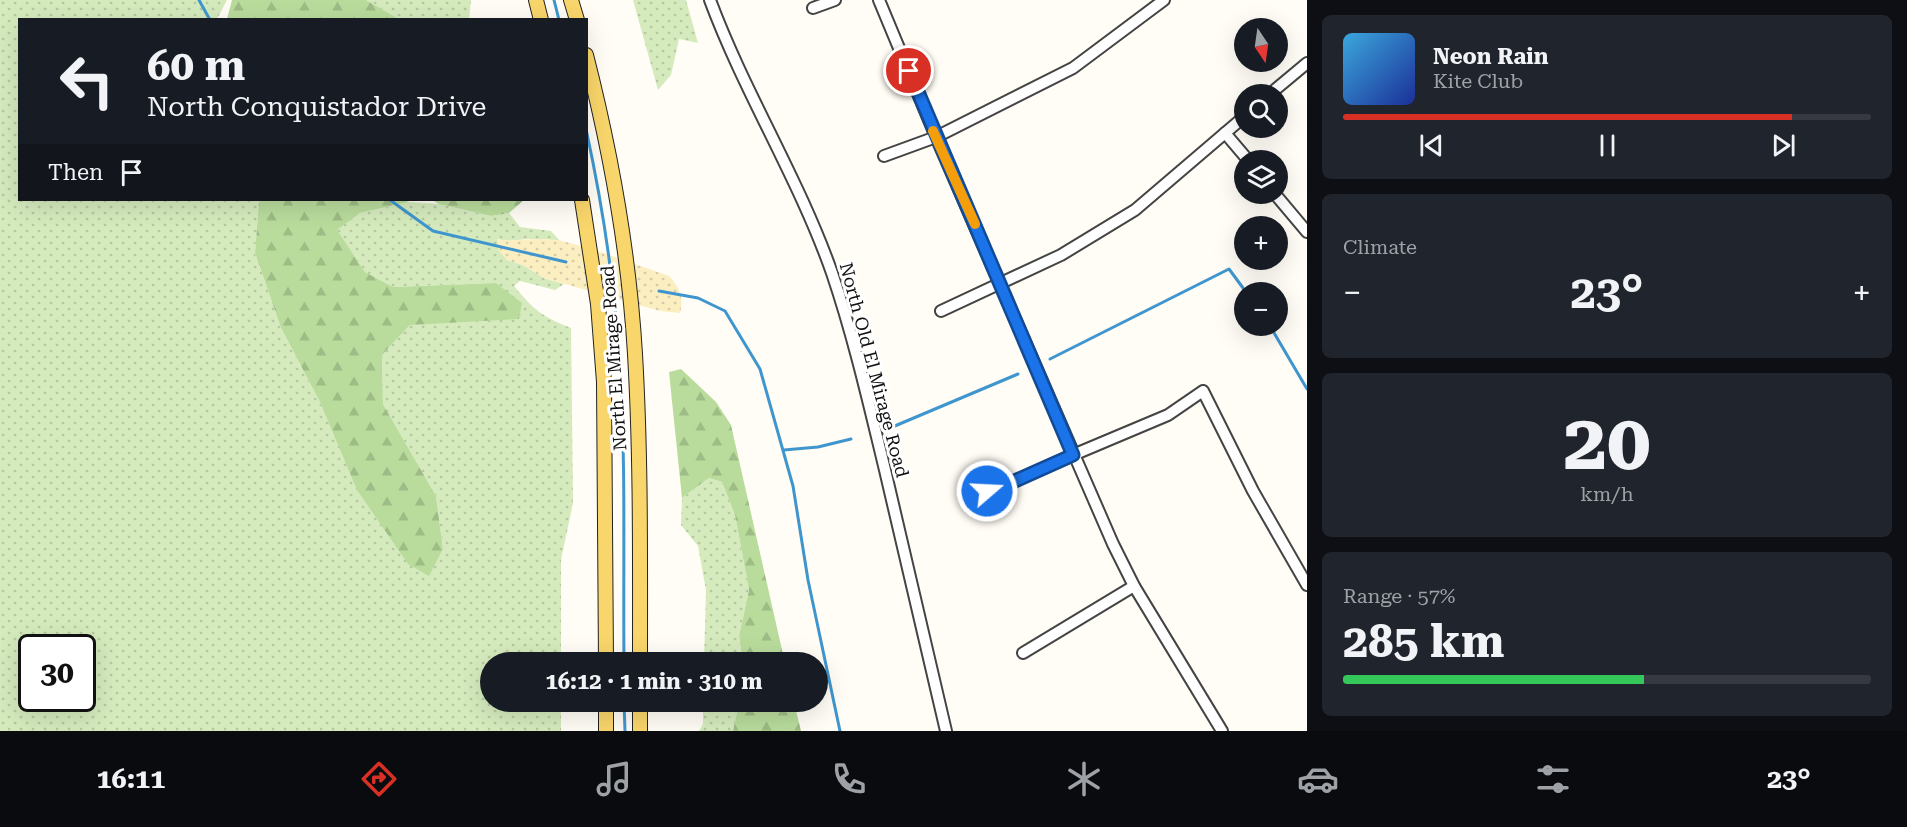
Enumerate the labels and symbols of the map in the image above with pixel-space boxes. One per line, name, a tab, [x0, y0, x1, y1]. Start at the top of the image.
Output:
north arrow	[1234, 18, 1288, 72]
pin	[883, 45, 934, 96]
street label: North Old El Mirage Road	[836, 260, 913, 480]
street label: North El Mirage Road	[597, 264, 630, 451]
position arrow	[955, 459, 1019, 523]
speed limit sign: 30	[18, 634, 96, 712]

